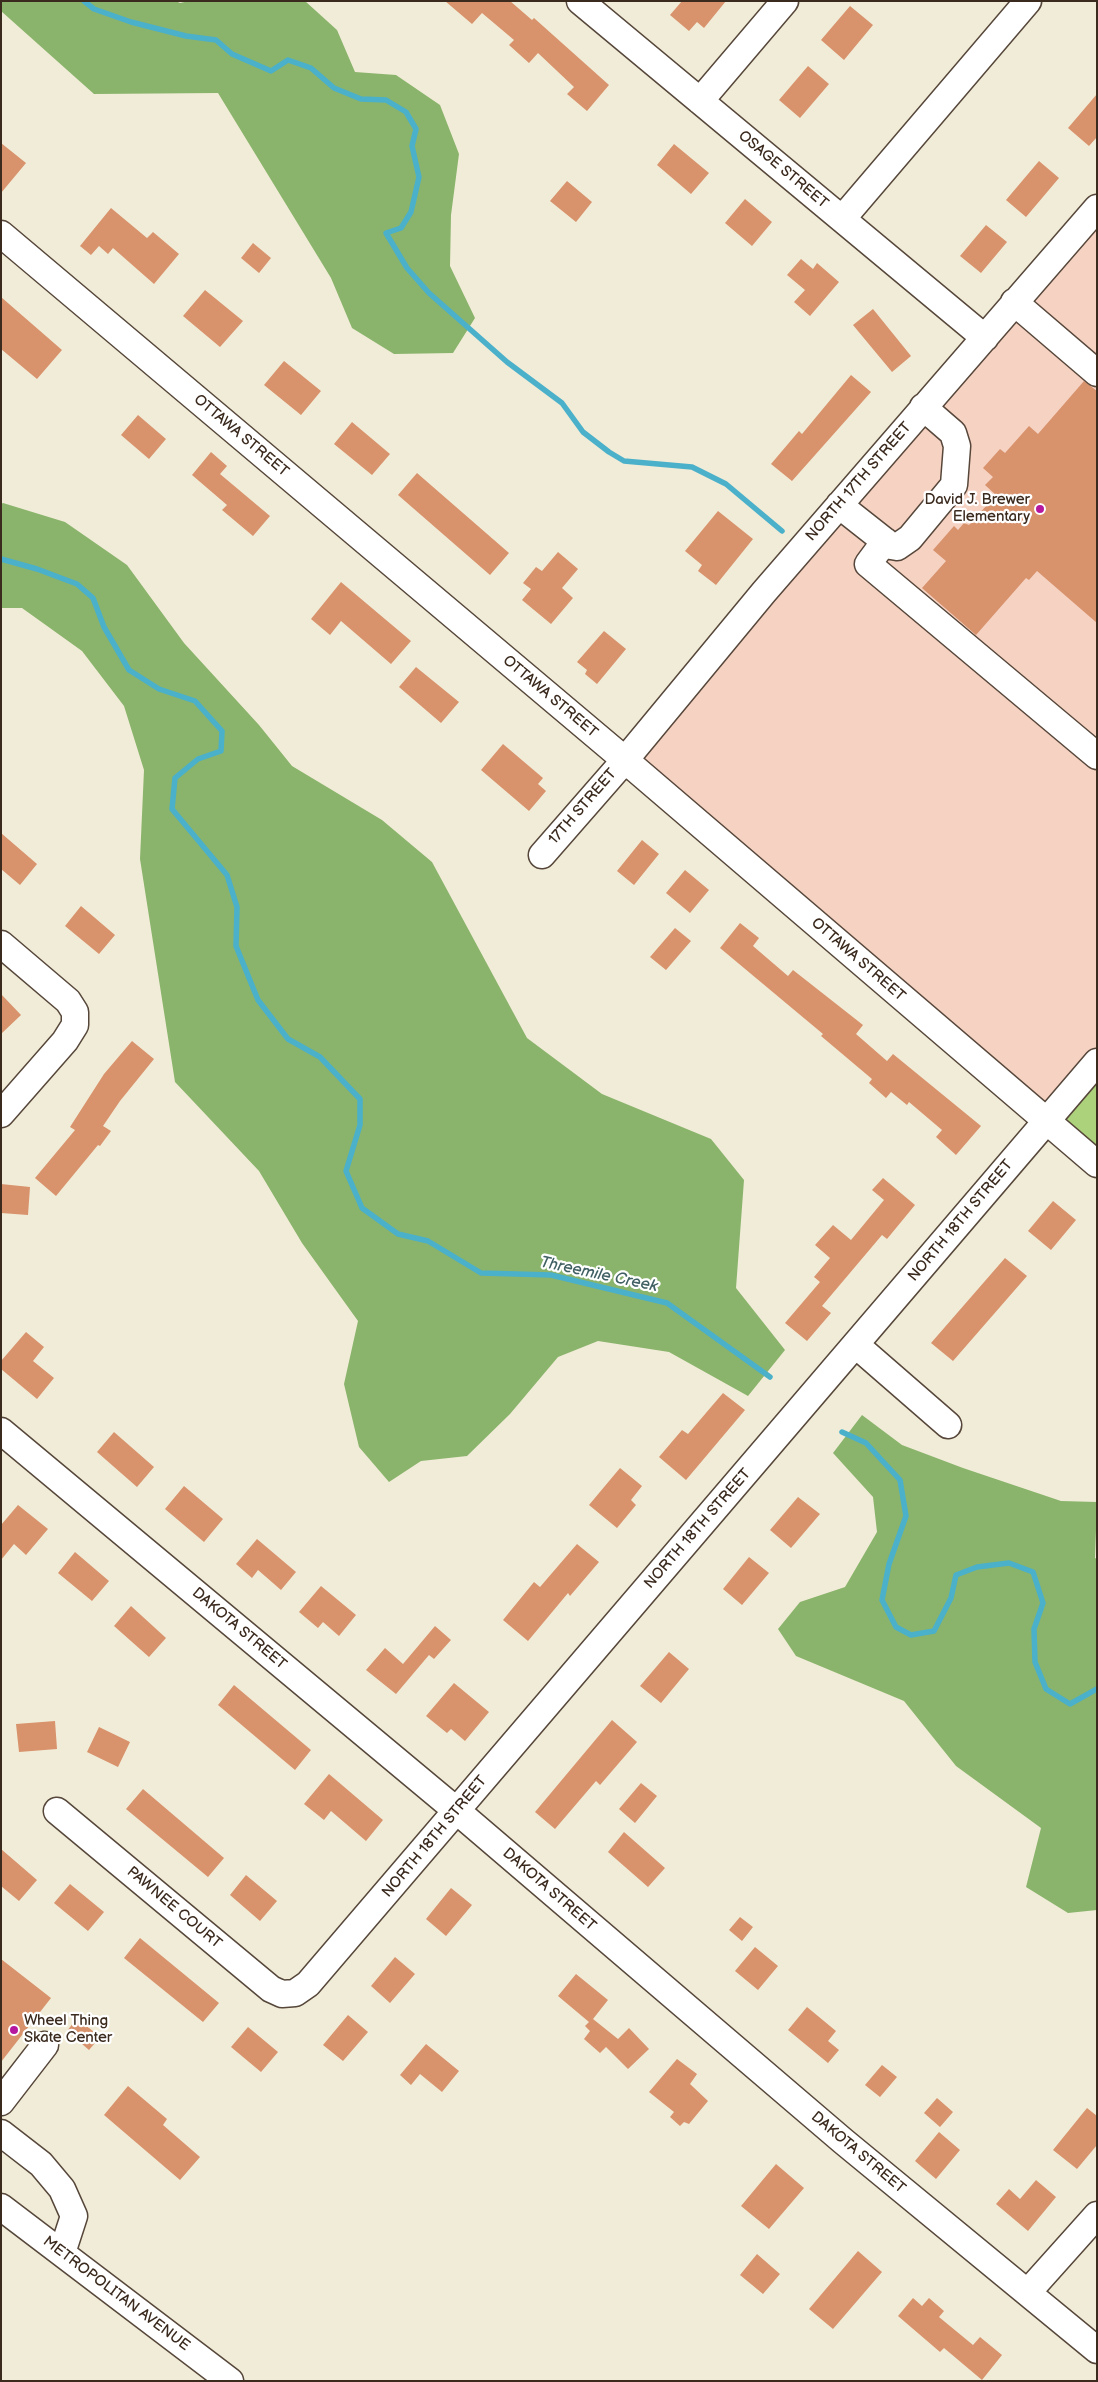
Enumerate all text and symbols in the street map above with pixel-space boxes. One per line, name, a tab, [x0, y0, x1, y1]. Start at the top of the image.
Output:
street label: OSAGE STREET	[734, 127, 832, 213]
street label: OTTAWA STREET	[190, 391, 292, 481]
street label: NORTH 17TH STREET	[802, 419, 916, 545]
place label: David J. Brewer Elementary	[925, 491, 1030, 526]
marker: David J. Brewer Elementary	[1034, 503, 1046, 515]
street label: OTTAWA STREET	[499, 652, 601, 742]
street label: 17TH STREET	[545, 765, 621, 849]
street label: OTTAWA STREET	[807, 914, 909, 1006]
street label: NORTH 18TH STREET	[905, 1157, 1017, 1285]
water label: Threemile Creek	[539, 1253, 659, 1297]
street label: NORTH 18TH STREET	[641, 1465, 755, 1593]
street label: DAKOTA STREET	[188, 1584, 290, 1674]
street label: NORTH 18TH STREET	[379, 1773, 491, 1901]
street label: DAKOTA STREET	[499, 1845, 599, 1935]
street label: PAWNEE COURT	[123, 1863, 225, 1953]
place label: Wheel Thing Skate Center	[24, 2012, 112, 2047]
marker: Wheel Thing Skate Center	[8, 2024, 20, 2036]
street label: DAKOTA STREET	[807, 2108, 909, 2198]
street label: METROPOLITAN AVENUE	[39, 2233, 193, 2355]

